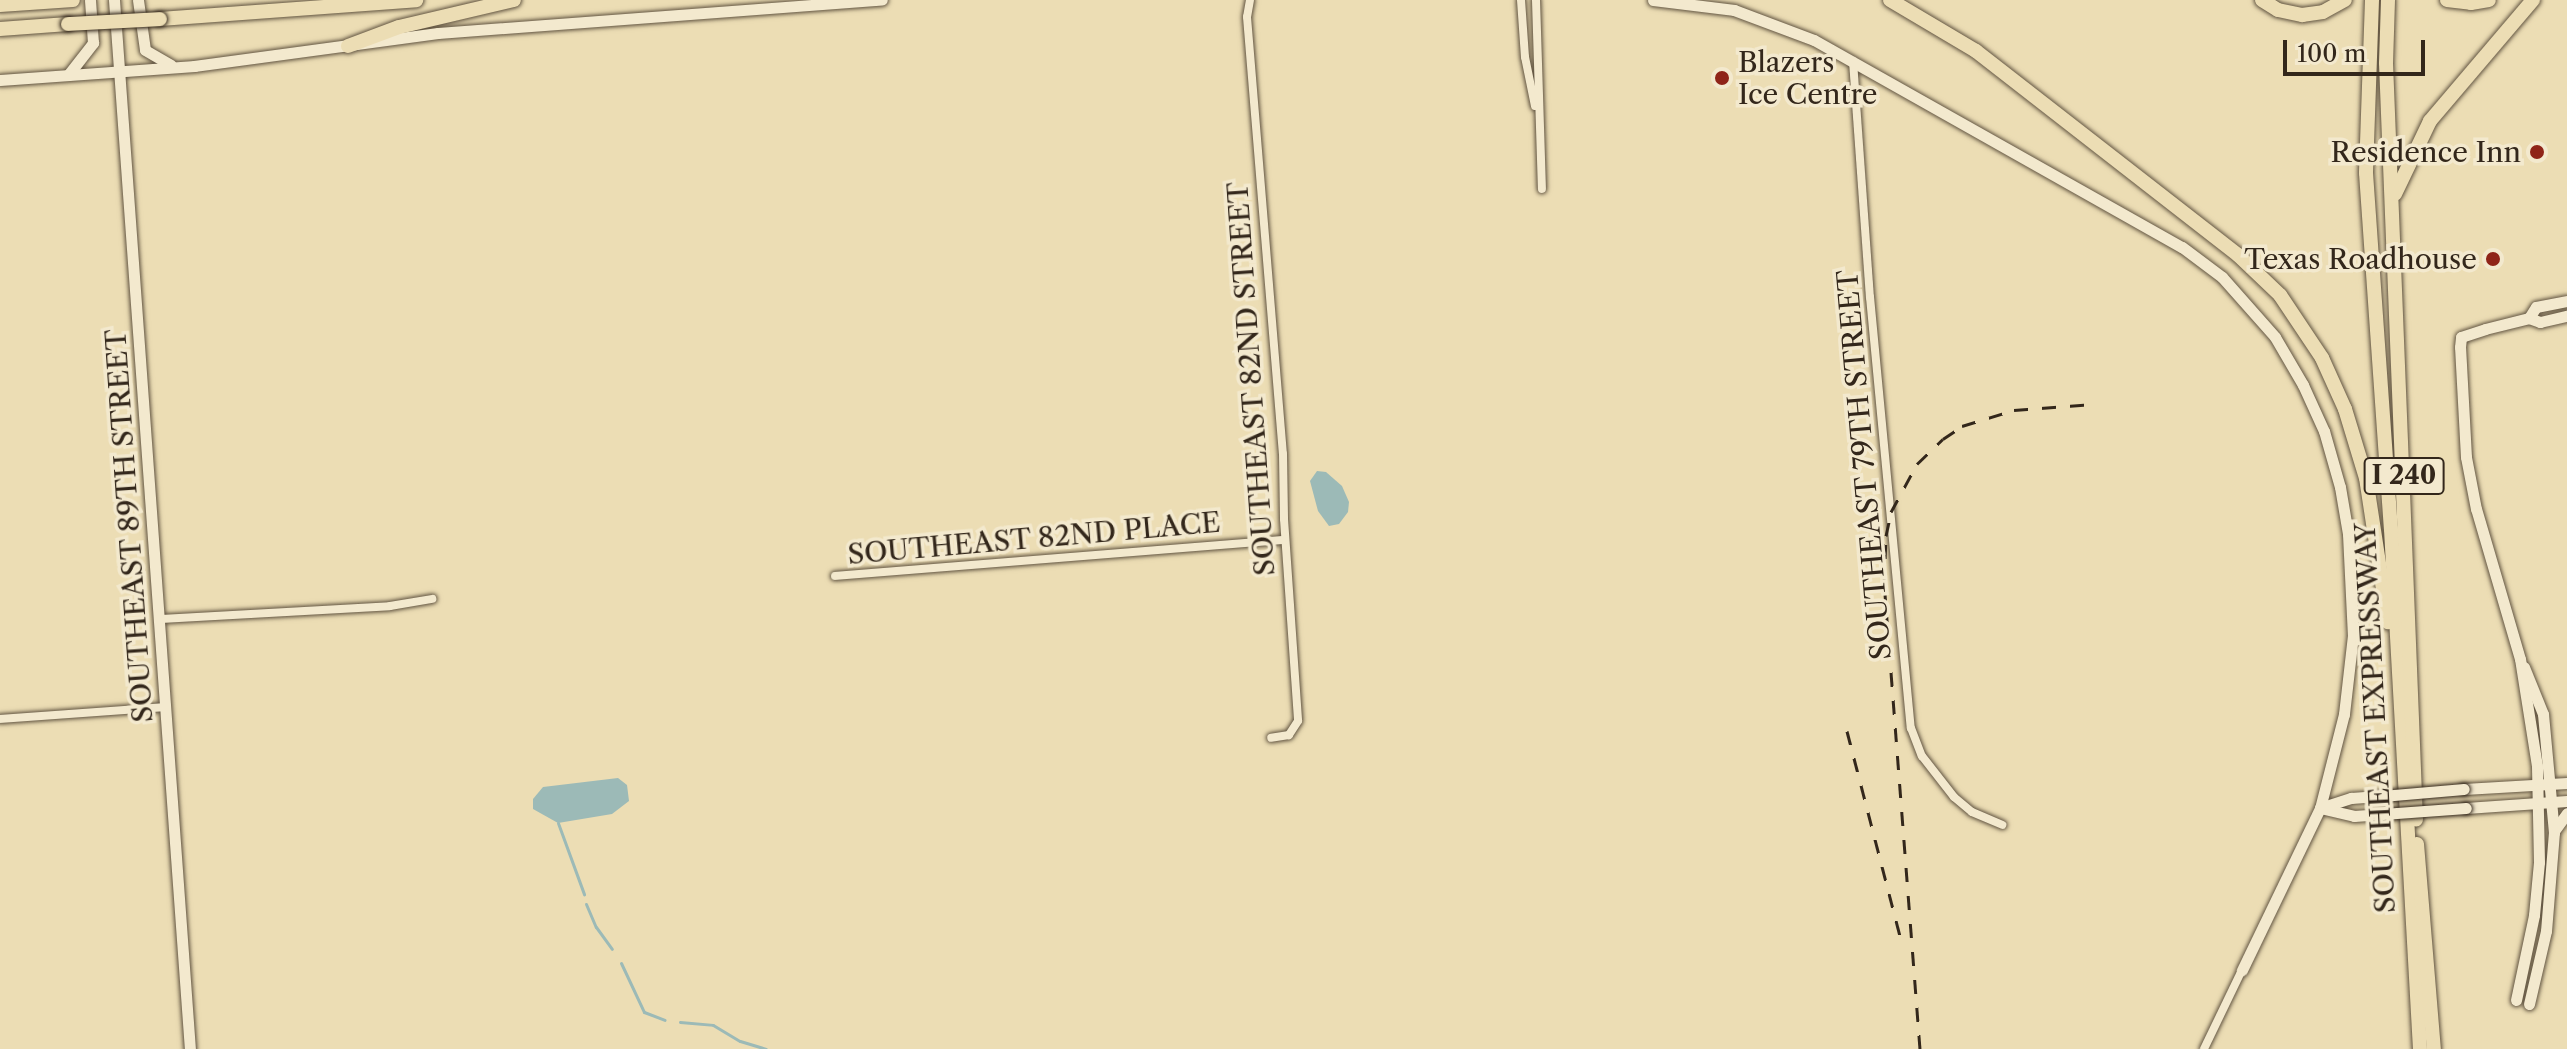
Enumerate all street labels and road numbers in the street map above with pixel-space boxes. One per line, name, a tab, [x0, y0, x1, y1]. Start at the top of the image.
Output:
street label: SOUTHEAST 82ND STREET	[1220, 181, 1282, 577]
street label: SOUTHEAST 79TH STREET	[1830, 268, 1898, 662]
street label: SOUTHEAST 89TH STREET	[98, 328, 160, 724]
road number: I 240	[2362, 454, 2446, 498]
street label: SOUTHEAST 82ND PLACE	[846, 505, 1222, 571]
street label: SOUTHEAST EXPRESSWAY	[2348, 522, 2402, 914]

